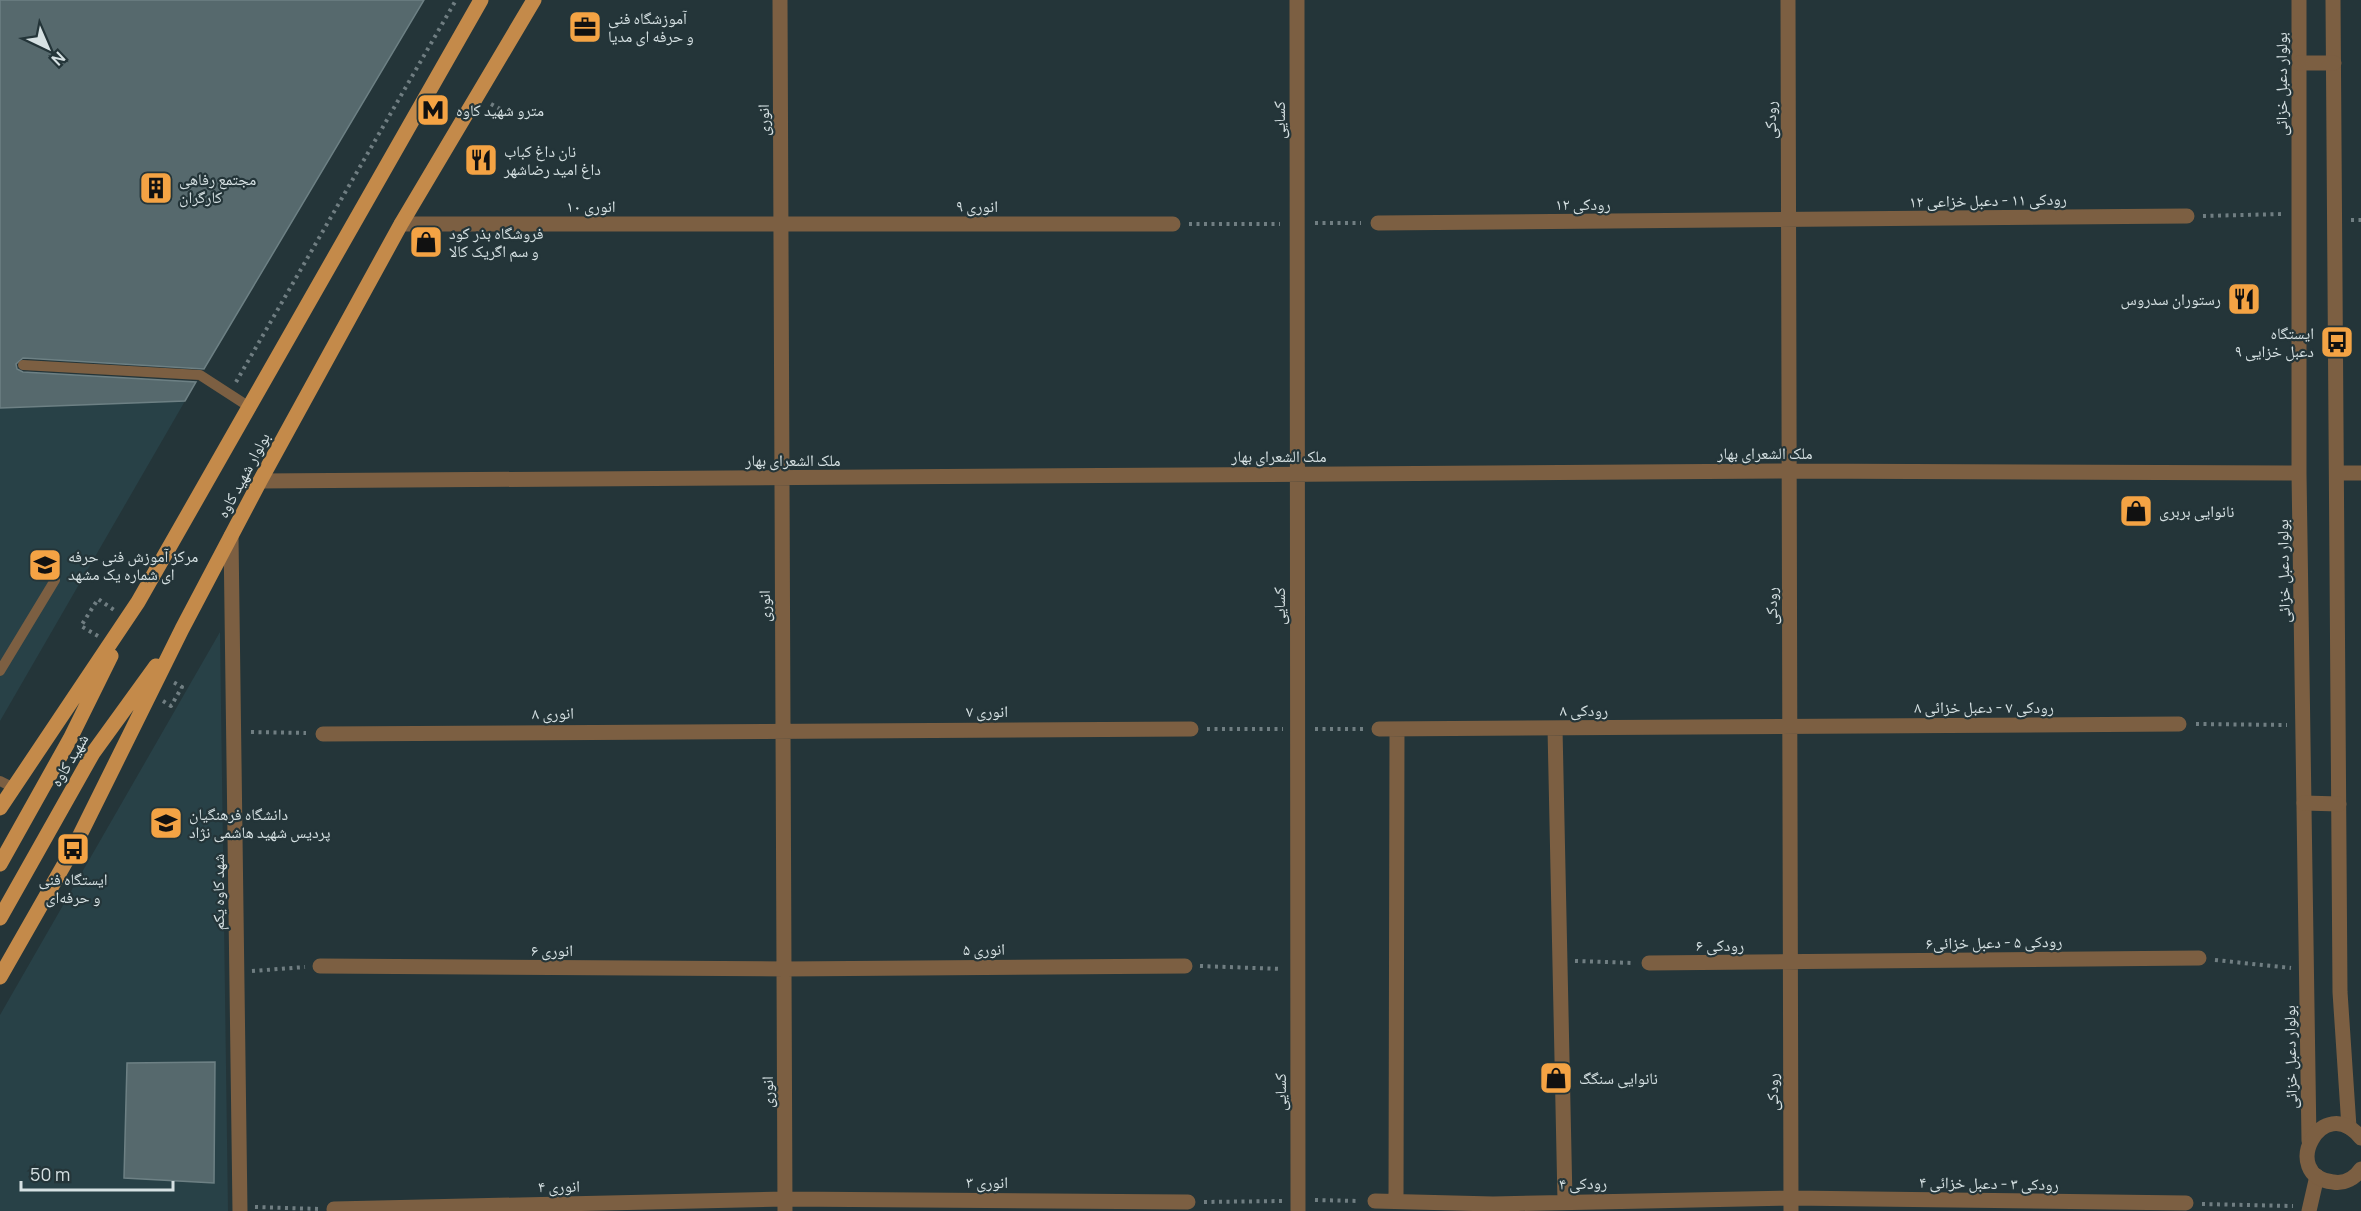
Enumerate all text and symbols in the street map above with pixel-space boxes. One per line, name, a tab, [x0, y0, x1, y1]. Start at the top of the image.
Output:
place label: آموزشگاه فنی و حرفه ای مدیا	[608, 7, 694, 47]
office icon: آموزشگاه فنی و حرفه ای مدیا	[567, 9, 603, 45]
north arrow	[18, 18, 78, 78]
street label: بولوار دعبل خزائی	[2270, 32, 2292, 136]
text: N	[47, 47, 70, 71]
metro station icon: مترو شهید کاوه	[415, 92, 451, 128]
place label: مترو شهید کاوه	[456, 99, 544, 121]
street label: کسایی	[1268, 101, 1290, 139]
street label: رودکی	[1759, 101, 1781, 139]
street label: انوری	[752, 104, 774, 136]
place label: نان داغ کباب داغ امید رضاشهر	[503, 140, 601, 180]
restaurant icon: نان داغ کباب داغ امید رضاشهر	[463, 142, 499, 178]
place label: مجتمع رفاهی کارگران	[179, 168, 256, 208]
building icon: مجتمع رفاهی کارگران	[138, 170, 174, 206]
street label: رودکی ۱۱ - دعبل خزاعی ۱۲	[1909, 188, 2067, 212]
street label: رودکی ۱۲	[1555, 193, 1611, 215]
street label: انوری ۱۰	[566, 195, 616, 217]
street label: انوری ۹	[956, 195, 998, 217]
place label: فروشگاه بذر کود و سم اگریک کالا	[449, 222, 543, 262]
shop icon: فروشگاه بذر کود و سم اگریک کالا	[408, 224, 444, 260]
restaurant icon: رستوران سدروس	[2226, 281, 2262, 317]
place label: رستوران سدروس	[2121, 288, 2221, 310]
place label: ایستگاه دعبل خزایی ۹	[2235, 322, 2314, 362]
bus stop icon: ایستگاه دعبل خزایی ۹	[2319, 324, 2355, 360]
street label: بولوار شهید کاوه	[211, 428, 275, 522]
street label: ملک الشعرای بهار	[1716, 442, 1813, 464]
street label: ملک الشعرای بهار	[1230, 445, 1327, 467]
street label: ملک الشعرای بهار	[744, 449, 841, 471]
shop icon: نانوایی بربری	[2118, 493, 2154, 529]
place label: نانوایی بربری	[2159, 500, 2234, 522]
street label: بولوار دعبل خزائی	[2271, 519, 2295, 623]
place label: مرکز آموزش فنی حرفه ای شماره یک مشهد	[68, 545, 198, 585]
school or university icon: مرکز آموزش فنی حرفه ای شماره یک مشهد	[27, 547, 63, 583]
street label: کسایی	[1268, 587, 1290, 625]
street label: رودکی	[1760, 587, 1782, 625]
street label: انوری	[753, 590, 775, 622]
street label: رودکی ۷ - دعبل خزائی ۸	[1914, 696, 2054, 718]
street label: رودکی ۸	[1560, 699, 1608, 721]
street label: انوری ۷	[966, 700, 1008, 722]
street label: انوری ۸	[532, 702, 574, 724]
street label: شهید کاوه	[45, 730, 93, 790]
place label: دانشگاه فرهنگیان پردیس شهید هاشمی نژاد	[189, 803, 331, 843]
school or university icon: دانشگاه فرهنگیان پردیس شهید هاشمی نژاد	[148, 805, 184, 841]
bus stop icon: ایستگاه فنی و حرفه‌ای	[55, 831, 91, 867]
street label: شهد کاوه یکم	[207, 854, 229, 930]
place label: ایستگاه فنی و حرفه‌ای	[38, 868, 108, 908]
street label: رودکی ۵ - دعبل خزائی۶	[1926, 930, 2062, 954]
street label: رودکی ۶	[1696, 934, 1744, 956]
street label: انوری ۵	[963, 938, 1005, 960]
street label: انوری ۶	[531, 939, 573, 961]
street label: بولوار دعبل خزائی	[2278, 1005, 2302, 1109]
shop icon: نانوایی سنگگ	[1538, 1060, 1574, 1096]
place label: نانوایی سنگگ	[1579, 1067, 1658, 1089]
street label: کسایی	[1269, 1073, 1291, 1111]
street label: رودکی	[1761, 1073, 1783, 1111]
street label: انوری	[756, 1076, 778, 1108]
scale bar	[21, 1154, 172, 1192]
text: 50 m	[30, 1162, 70, 1186]
street label: انوری ۳	[966, 1171, 1008, 1193]
street label: رودکی ۳ - دعبل خزائی ۴	[1919, 1171, 2059, 1195]
street label: رودکی ۴	[1559, 1172, 1607, 1194]
street label: انوری ۴	[538, 1175, 580, 1197]

